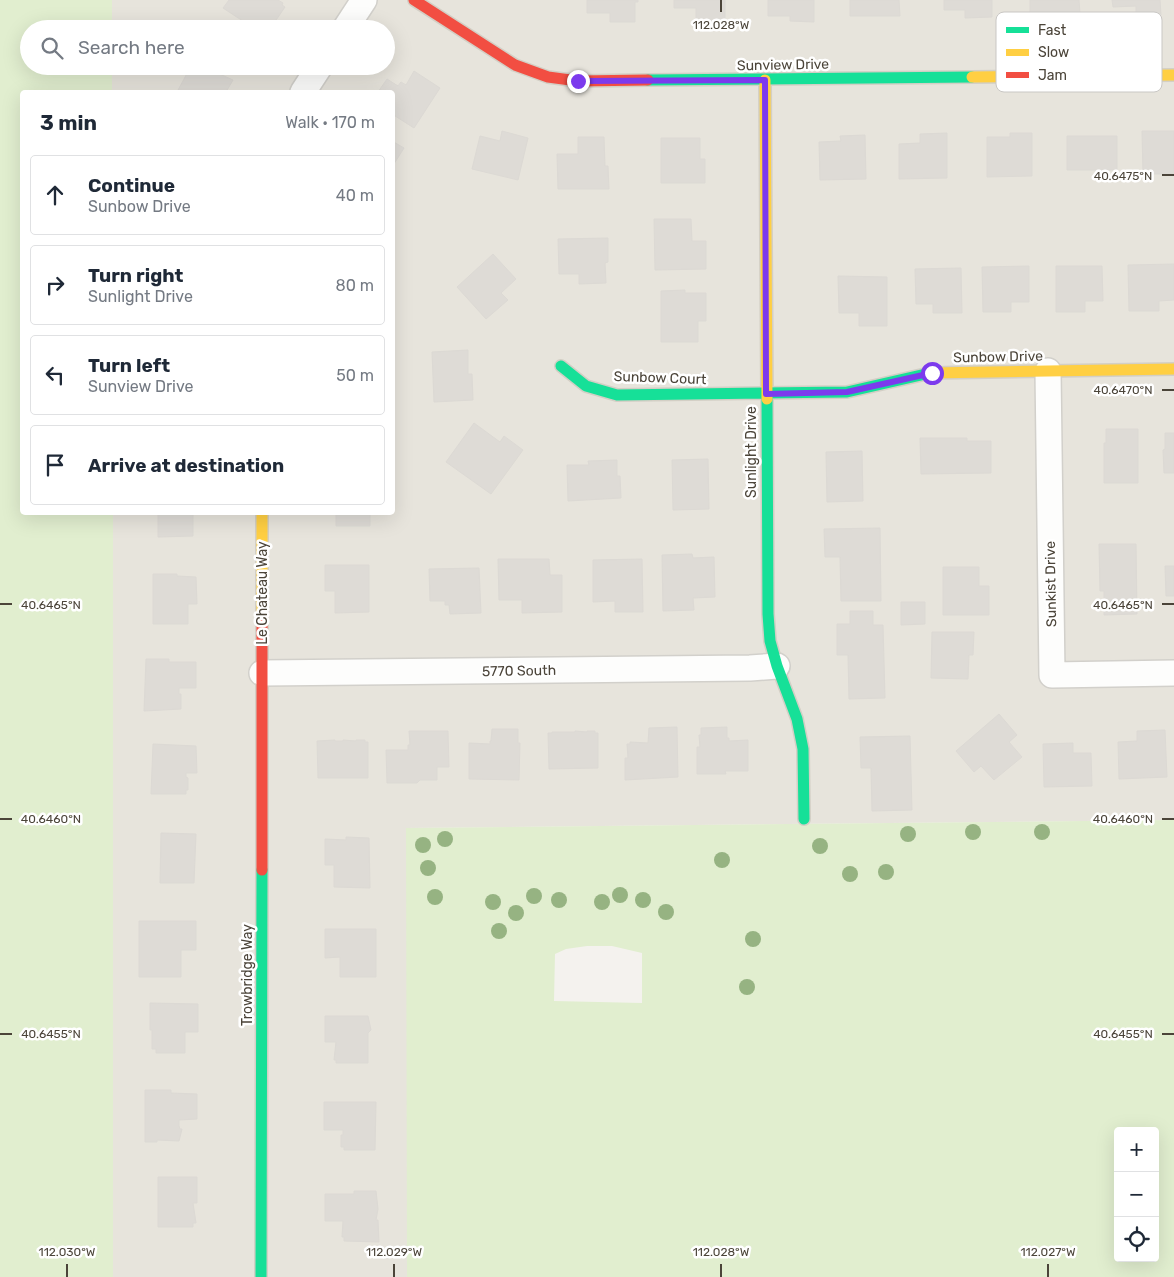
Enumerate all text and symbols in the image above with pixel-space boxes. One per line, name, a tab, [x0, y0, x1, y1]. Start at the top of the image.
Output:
legend	[996, 12, 1162, 92]
text: 112.028°W	[693, 18, 750, 32]
search box	[20, 20, 395, 75]
text: Fast	[1038, 22, 1067, 39]
icon: search	[38, 34, 66, 62]
text: Search here	[78, 36, 185, 59]
text: Slow	[1038, 44, 1069, 61]
street label: Sunview Drive	[737, 56, 829, 74]
text: Jam	[1038, 67, 1067, 84]
route end	[567, 70, 590, 93]
text: 3 min	[40, 110, 97, 135]
text: Walk · 170 m	[285, 113, 375, 132]
text: 40.6475°N	[1094, 169, 1152, 183]
text: Continue	[88, 174, 175, 197]
icon: ahead	[41, 181, 69, 209]
text: 40 m	[336, 186, 374, 205]
text: Sunbow Drive	[88, 197, 191, 216]
text: Turn right	[88, 264, 183, 287]
icon: right	[41, 271, 69, 299]
text: 80 m	[336, 276, 374, 295]
text: Sunlight Drive	[88, 287, 193, 306]
street label: Sunbow Drive	[953, 348, 1043, 366]
text: Turn left	[88, 354, 170, 377]
icon: left	[41, 361, 69, 389]
route start	[921, 362, 944, 385]
text: 50 m	[336, 366, 374, 385]
street label: Sunbow Court	[613, 368, 707, 388]
text: Sunview Drive	[88, 377, 193, 396]
text: 40.6470°N	[1093, 383, 1153, 397]
street label: Sunlight Drive	[743, 406, 760, 498]
icon: arrive	[41, 451, 69, 479]
text: Arrive at destination	[88, 454, 284, 477]
street label: Le Chateau Way	[254, 541, 271, 645]
street label: Sunkist Drive	[1042, 541, 1060, 627]
text: 40.6465°N	[21, 598, 81, 612]
text: 40.6465°N	[1093, 598, 1153, 612]
street label: 5770 South	[482, 662, 556, 680]
text: 40.6460°N	[21, 812, 81, 826]
text: 40.6460°N	[1093, 812, 1153, 826]
street label: Trowbridge Way	[239, 924, 256, 1026]
text: 40.6455°N	[21, 1027, 81, 1041]
text: 40.6455°N	[1093, 1027, 1153, 1041]
map controls	[1114, 1127, 1159, 1262]
button: +	[1114, 1127, 1159, 1172]
button: −	[1114, 1172, 1159, 1217]
button: locate	[1114, 1217, 1159, 1262]
text: 112.030°W	[39, 1245, 96, 1259]
text: 112.029°W	[366, 1245, 422, 1259]
text: 112.028°W	[693, 1245, 750, 1259]
text: 112.027°W	[1020, 1245, 1076, 1259]

